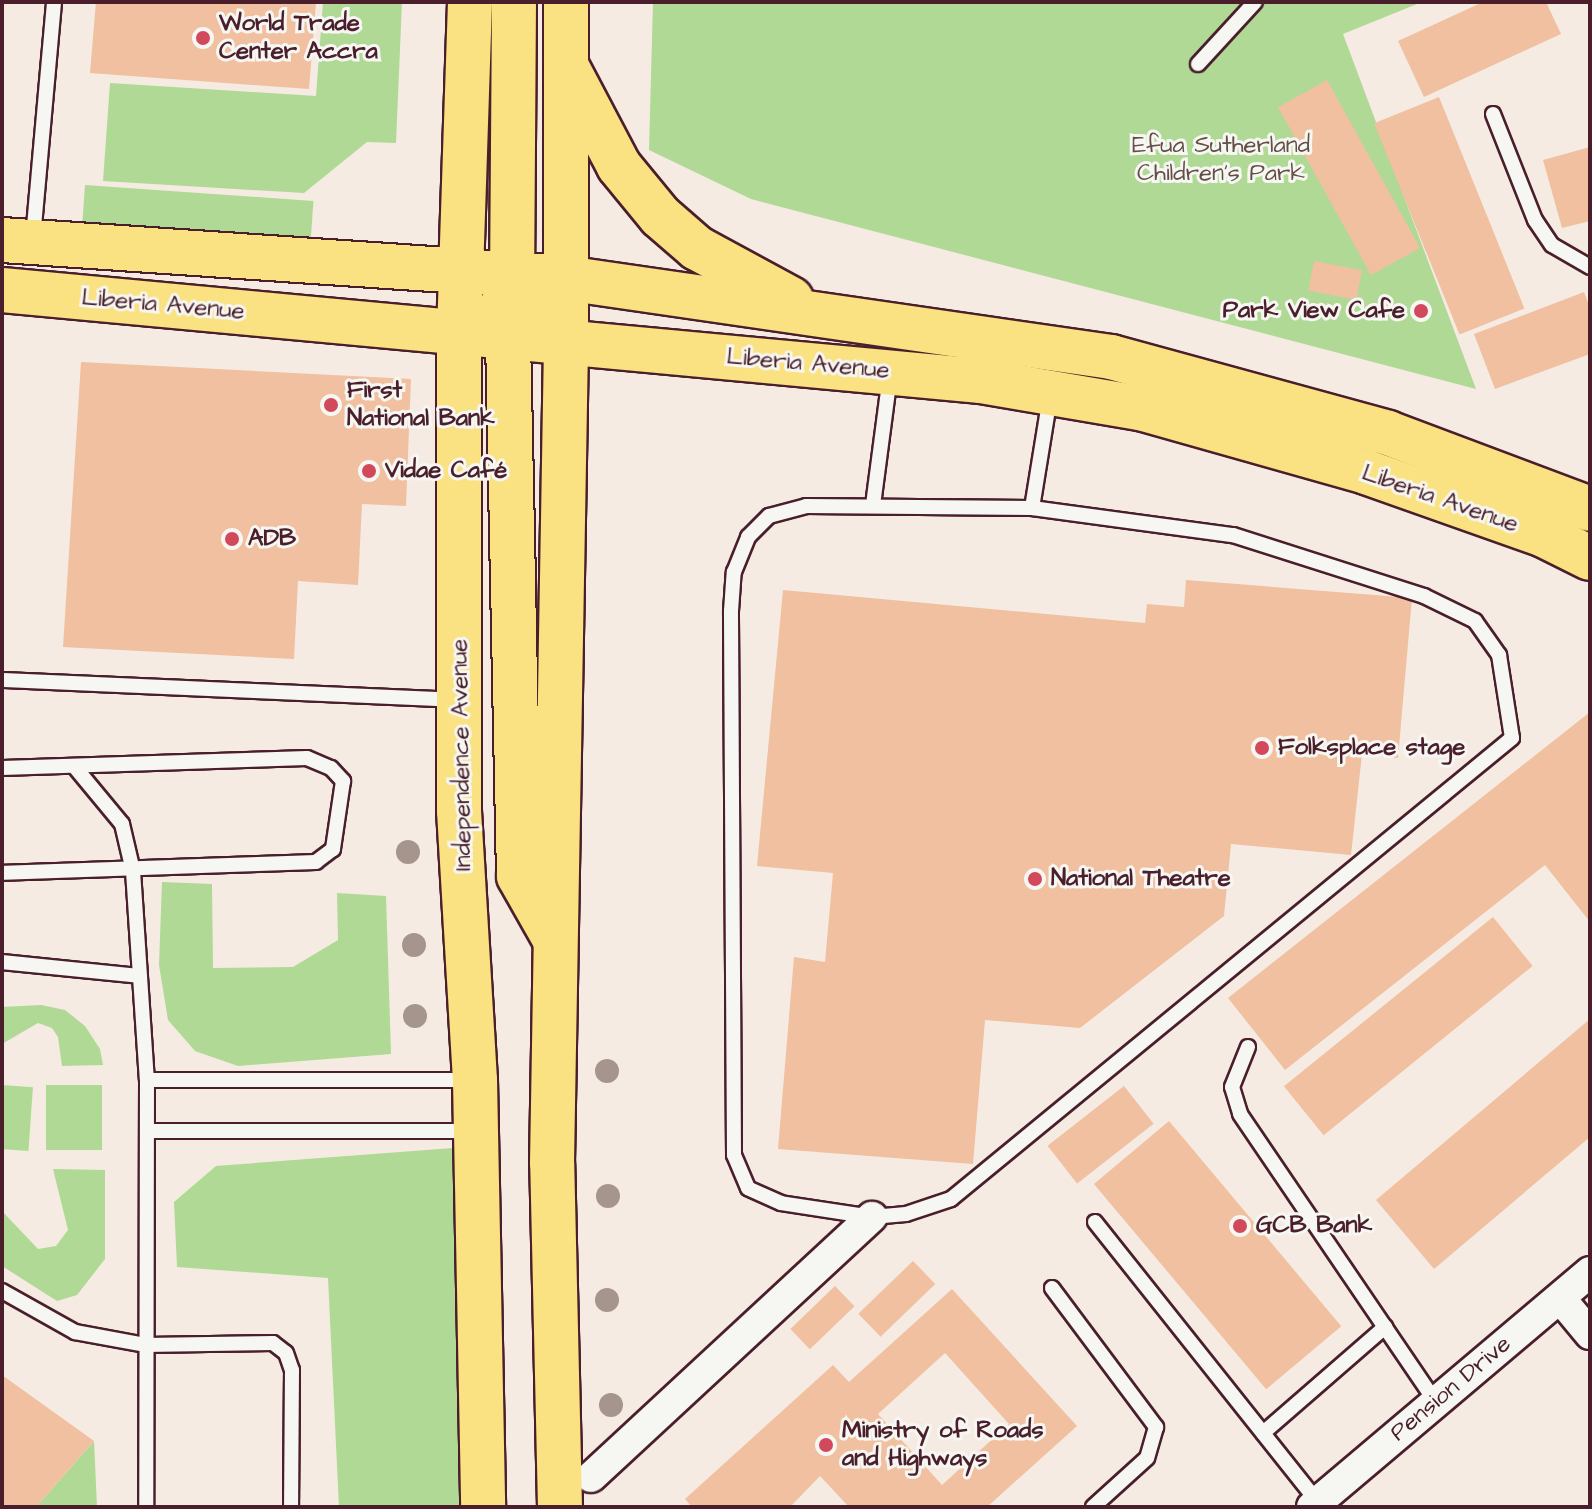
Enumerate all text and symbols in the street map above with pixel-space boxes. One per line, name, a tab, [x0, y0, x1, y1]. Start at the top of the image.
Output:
place label: World Trade Center Accra	[219, 10, 378, 66]
marker: World Trade Center Accra	[194, 29, 212, 47]
park label: Efua Sutherland Children's Park	[1132, 132, 1310, 188]
street label: Liberia Avenue	[80, 284, 246, 326]
place label: Park View Cafe	[1223, 297, 1405, 325]
marker: Park View Cafe	[1412, 302, 1430, 320]
street label: Liberia Avenue	[725, 343, 891, 385]
place label: First National Bank	[347, 377, 495, 433]
marker: First National Bank	[322, 396, 340, 414]
place label: Vidae Café	[385, 457, 507, 485]
street label: Liberia Avenue	[1358, 459, 1522, 539]
marker: Vidae Café	[360, 462, 378, 480]
place label: ADB	[248, 525, 296, 553]
marker: ADB	[223, 530, 241, 548]
street label: Independence Avenue	[446, 639, 478, 871]
place label: Folksplace stage	[1278, 734, 1465, 762]
marker: Folksplace stage	[1253, 739, 1271, 757]
place label: National Theatre	[1051, 865, 1231, 893]
marker: National Theatre	[1026, 870, 1044, 888]
place label: GCB Bank	[1256, 1212, 1372, 1240]
marker: GCB Bank	[1231, 1217, 1249, 1235]
street label: Pension Drive	[1385, 1330, 1517, 1448]
place label: Ministry of Roads and Highways	[842, 1417, 1043, 1473]
marker: Ministry of Roads and Highways	[817, 1436, 835, 1454]

